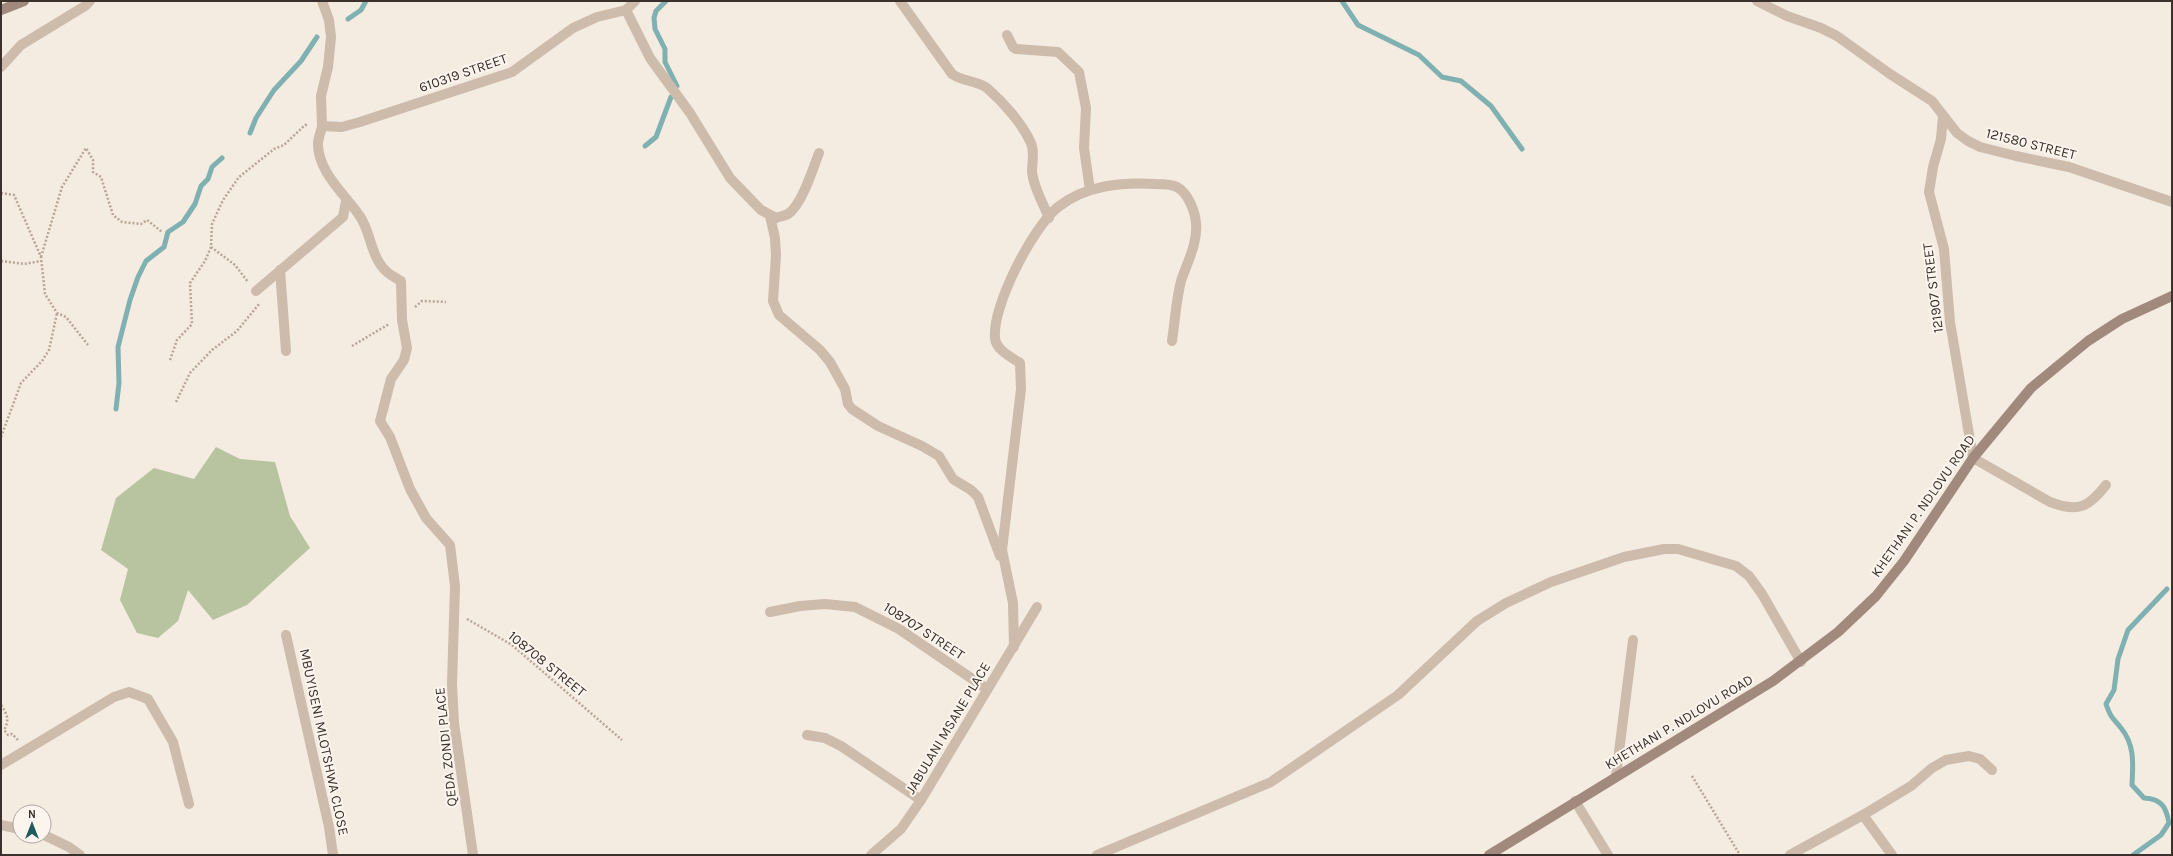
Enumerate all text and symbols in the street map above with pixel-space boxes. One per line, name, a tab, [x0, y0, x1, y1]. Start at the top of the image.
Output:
street label: 610319 STREET	[417, 50, 509, 96]
street label: 121580 STREET	[1984, 125, 2078, 163]
street label: 121907 STREET	[1919, 242, 1947, 334]
street label: KHETHANI P. NDLOVU ROAD	[1867, 431, 1979, 581]
street label: 108707 STREET	[880, 599, 968, 663]
street label: 108708 STREET	[505, 627, 589, 701]
street label: MBUYISENI MLOTSHWA CLOSE	[296, 647, 352, 837]
street label: JABULANI MSANE PLACE	[902, 659, 994, 797]
street label: KHETHANI P. NDLOVU ROAD	[1602, 671, 1756, 773]
street label: QEDA ZONDI PLACE	[431, 687, 461, 807]
north arrow	[12, 804, 52, 844]
text: N	[28, 808, 36, 821]

